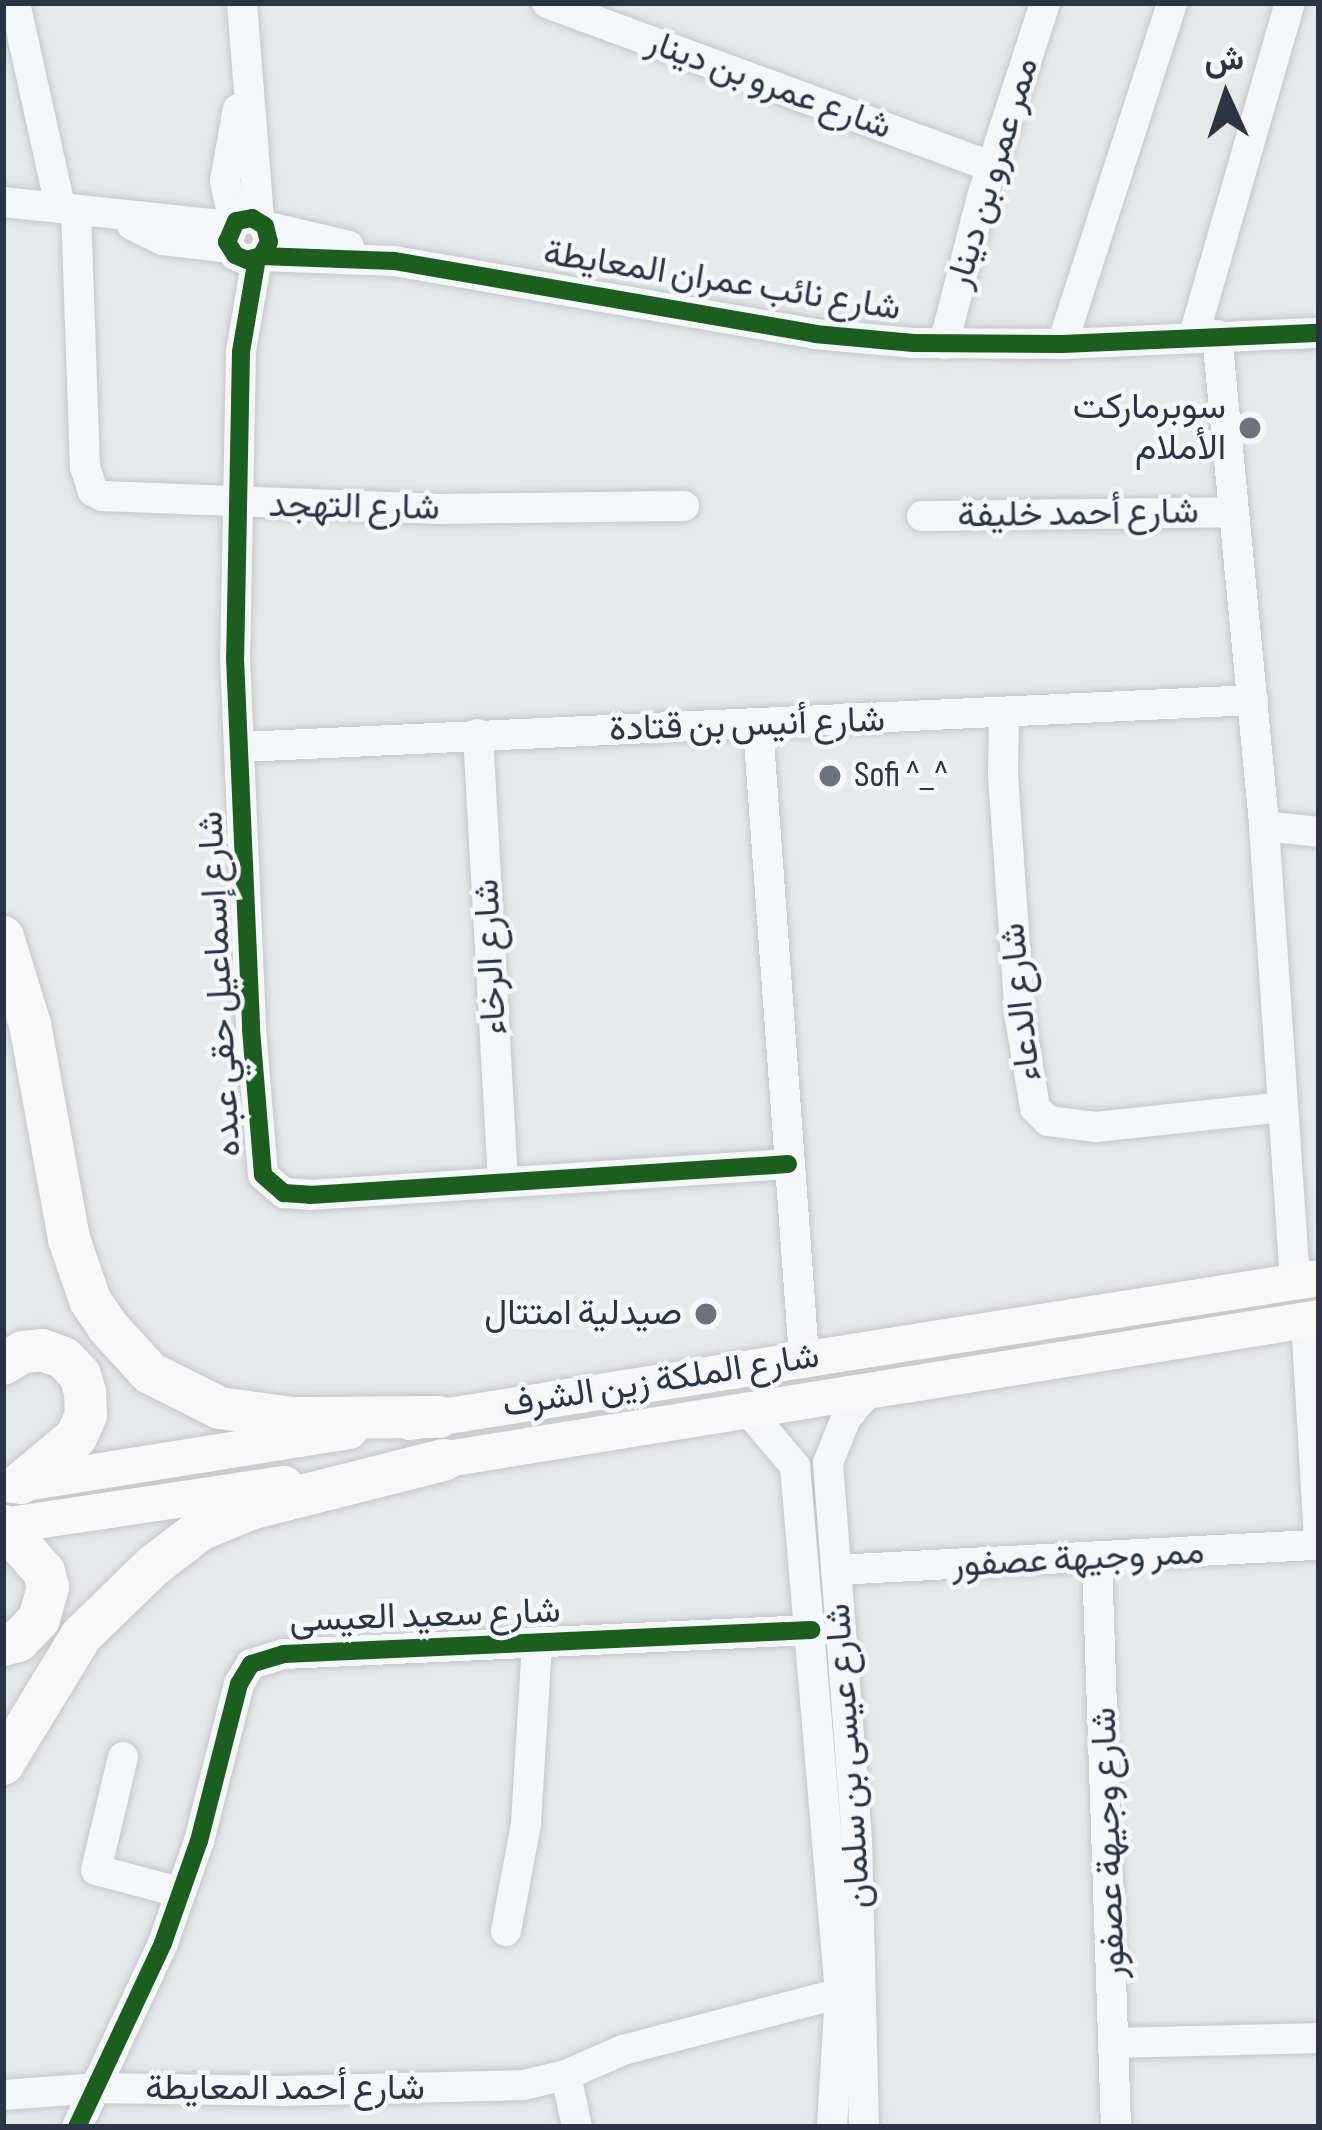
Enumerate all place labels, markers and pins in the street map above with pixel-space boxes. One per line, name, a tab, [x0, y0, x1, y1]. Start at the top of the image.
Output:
place label: سوبرماركت الأملام	[1073, 385, 1226, 470]
marker: سوبرماركت الأملام	[1237, 415, 1263, 441]
place label: Sofi ^_^	[854, 754, 948, 798]
marker: Sofi ^_^	[817, 763, 843, 789]
place label: صيدلية امتتال	[484, 1292, 682, 1336]
marker: صيدلية امتتال	[693, 1301, 719, 1327]

